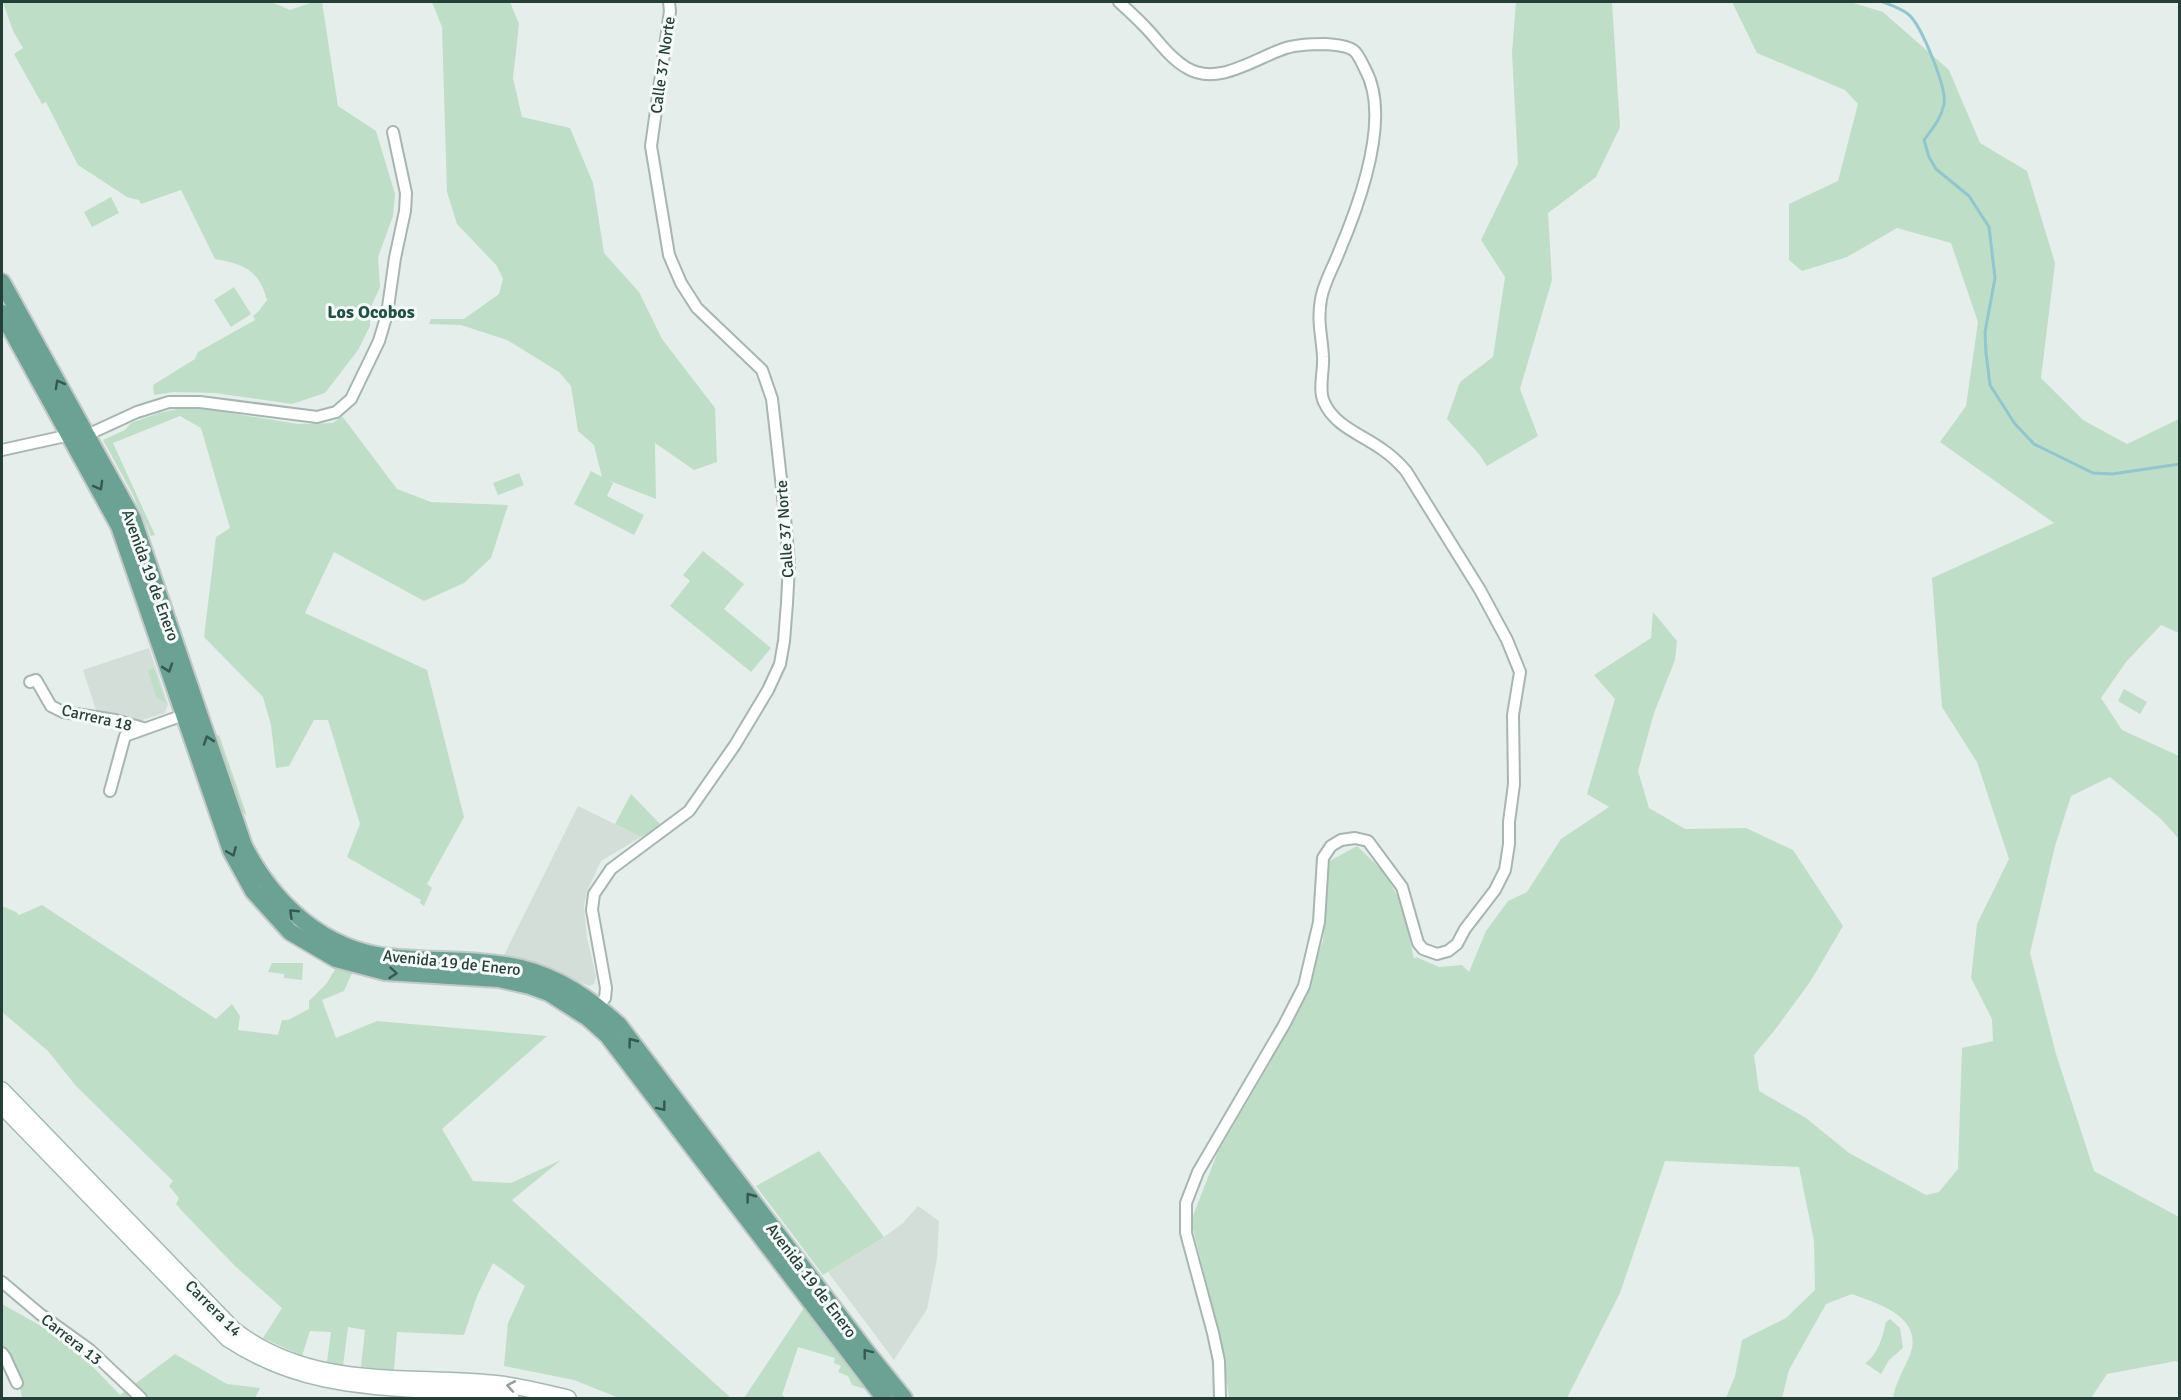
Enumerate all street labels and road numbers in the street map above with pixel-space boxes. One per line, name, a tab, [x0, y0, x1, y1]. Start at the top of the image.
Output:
street label: Calle 37 Norte	[646, 15, 680, 115]
street label: Calle 37 Norte	[772, 479, 798, 578]
street label: Avenida 19 de Enero	[117, 507, 183, 644]
street label: Carrera 18	[60, 700, 134, 736]
street label: Avenida 19 de Enero	[382, 946, 522, 980]
street label: Avenida 19 de Enero	[762, 1219, 861, 1342]
street label: Carrera 14	[181, 1276, 246, 1341]
street label: Carrera 13	[37, 1310, 106, 1370]

